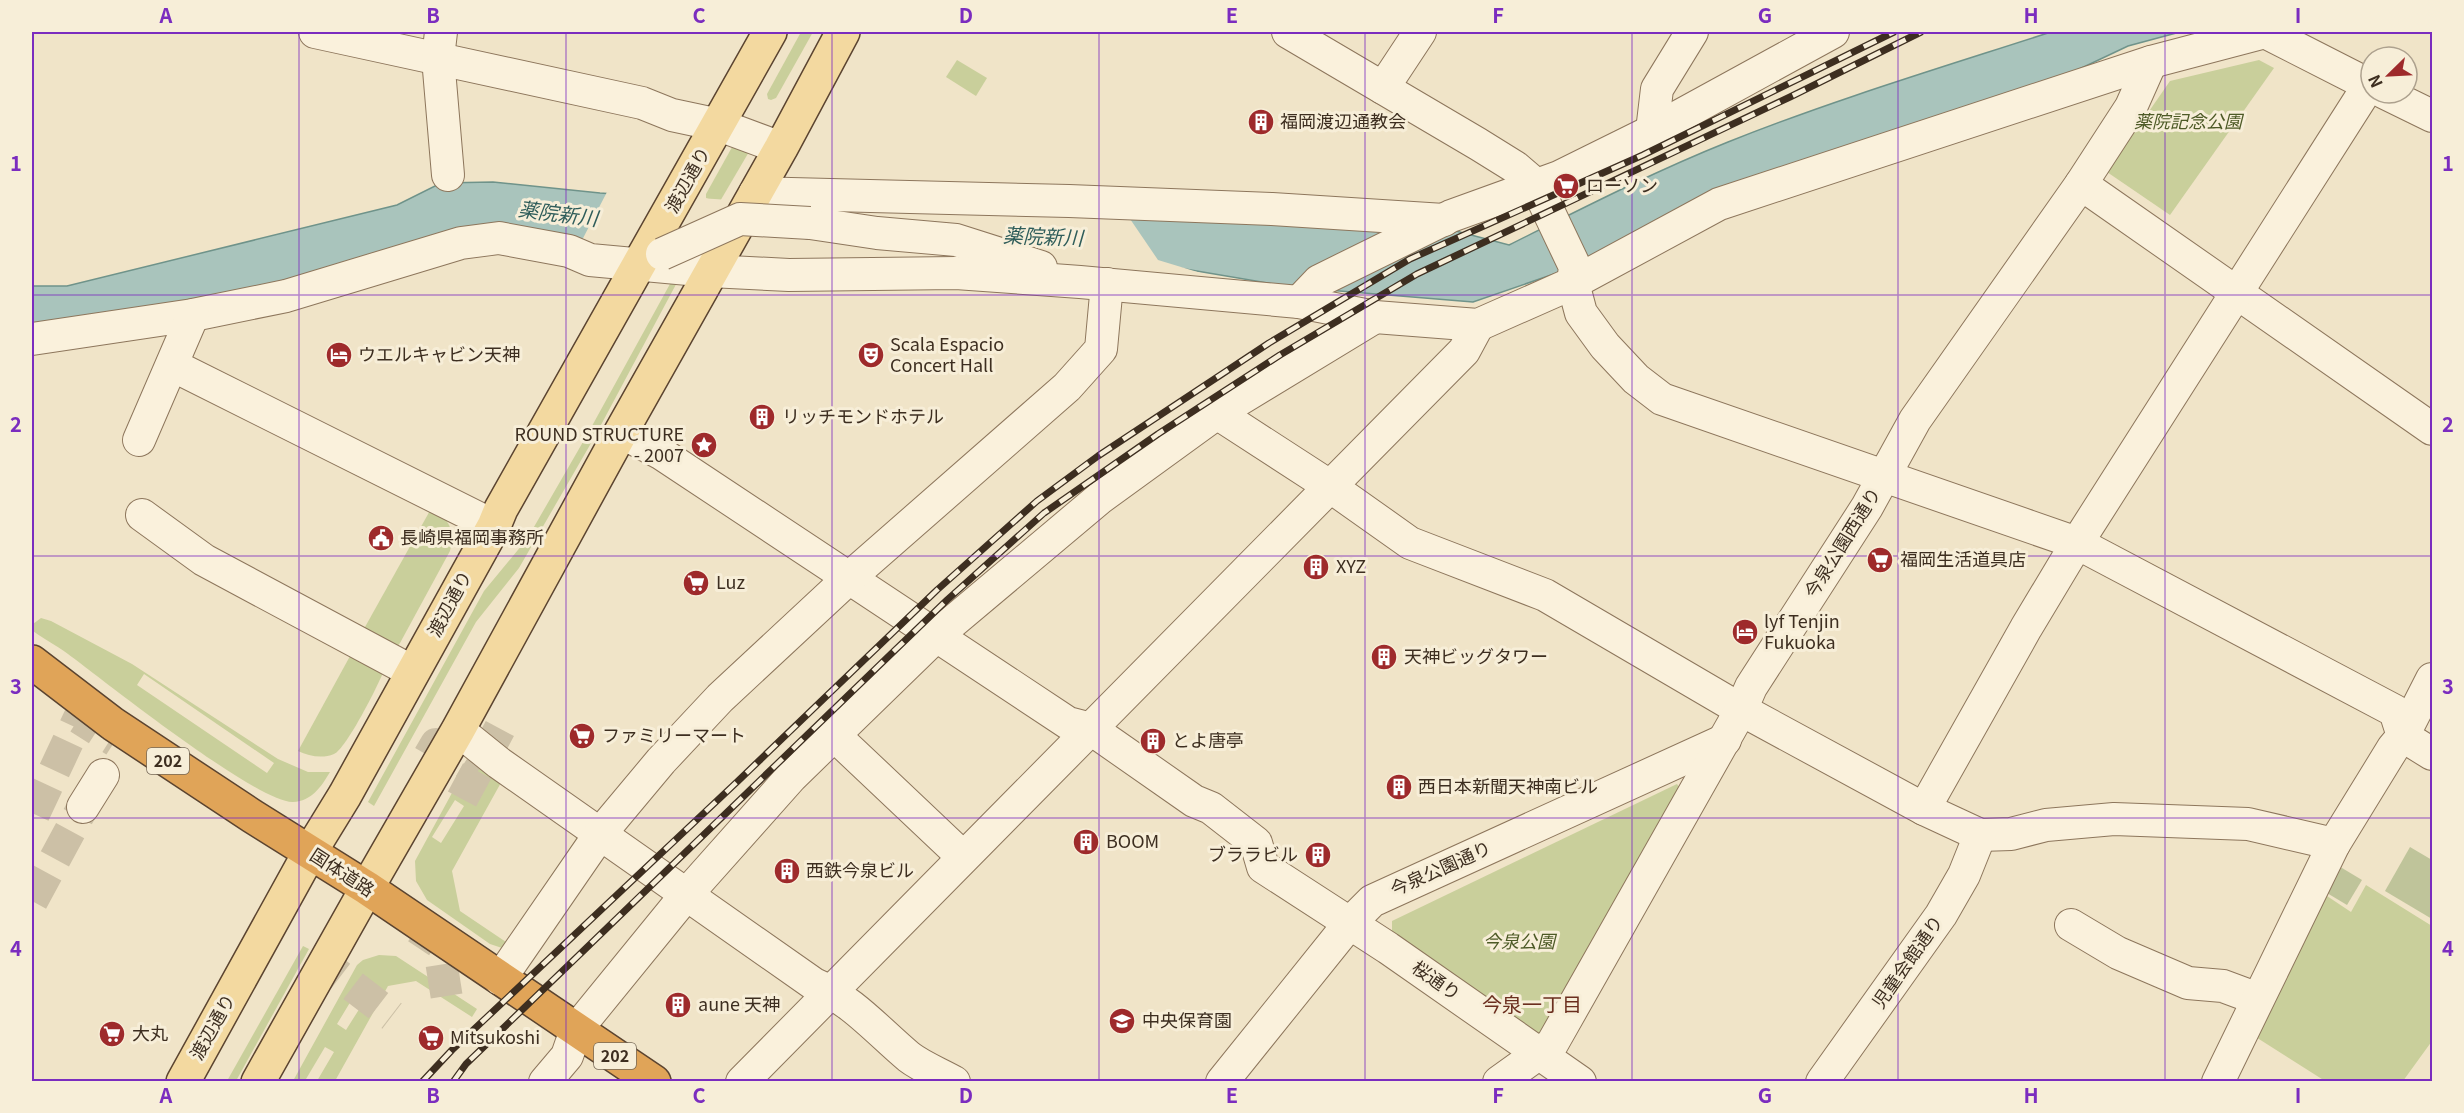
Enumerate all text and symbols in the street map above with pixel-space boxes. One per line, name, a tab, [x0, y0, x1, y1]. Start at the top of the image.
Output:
text: A	[159, 0, 173, 29]
text: B	[426, 0, 440, 29]
text: C	[692, 0, 706, 29]
text: D	[959, 0, 973, 29]
text: E	[1226, 0, 1238, 29]
text: F	[1492, 0, 1504, 29]
text: G	[1758, 0, 1772, 29]
text: H	[2023, 0, 2039, 29]
text: I	[2295, 0, 2301, 29]
north arrow	[2359, 45, 2419, 105]
text: N	[2361, 71, 2388, 92]
building icon: 福岡渡辺通教会	[1246, 107, 1276, 137]
place label: 福岡渡辺通教会	[1280, 107, 1406, 133]
park label: 薬院記念公園	[2134, 107, 2245, 133]
street label: 渡辺通り	[657, 141, 715, 217]
text: 1	[10, 148, 22, 177]
text: 1	[2442, 148, 2454, 177]
supermarket icon: ローソン	[1551, 171, 1581, 201]
place label: ローソン	[1586, 171, 1658, 197]
water label: 薬院新川	[517, 193, 602, 232]
water label: 薬院新川	[1003, 220, 1086, 251]
place label: Scala Espacio Concert Hall	[890, 330, 1004, 377]
hotel icon: ウエルキャビン天神	[324, 340, 354, 370]
place label: ウエルキャビン天神	[358, 340, 520, 366]
theatre icon: Scala Espacio Concert Hall	[856, 340, 886, 370]
building icon: リッチモンドホテル	[747, 402, 777, 432]
place label: リッチモンドホテル	[782, 402, 944, 428]
text: 2	[10, 409, 22, 438]
text: 2	[2442, 409, 2454, 438]
place label: ROUND STRUCTURE - 2007	[514, 420, 684, 467]
place icon: ROUND STRUCTURE - 2007	[689, 430, 719, 460]
street label: 今泉公園西通り	[1797, 482, 1886, 602]
public building icon: 長崎県福岡事務所	[366, 523, 396, 553]
place label: 長崎県福岡事務所	[400, 523, 544, 549]
supermarket icon: 福岡生活道具店	[1865, 545, 1895, 575]
place label: 福岡生活道具店	[1900, 545, 2026, 571]
building icon: XYZ	[1301, 552, 1331, 582]
place label: XYZ	[1336, 552, 1366, 578]
street label: 渡辺通り	[420, 565, 477, 641]
supermarket icon: Luz	[681, 568, 711, 598]
place label: Luz	[716, 568, 745, 594]
place label: lyf Tenjin Fukuoka	[1764, 607, 1840, 654]
hotel icon: lyf Tenjin Fukuoka	[1730, 617, 1760, 647]
building icon: 天神ビッグタワー	[1369, 642, 1399, 672]
place label: 天神ビッグタワー	[1404, 642, 1548, 668]
text: 3	[10, 671, 22, 700]
text: 3	[2442, 671, 2454, 700]
supermarket icon: ファミリーマート	[567, 721, 597, 751]
place label: ファミリーマート	[602, 721, 746, 747]
building icon: とよ唐亭	[1138, 726, 1168, 756]
place label: とよ唐亭	[1172, 726, 1244, 752]
road number: 202	[147, 748, 189, 774]
building icon: 西日本新聞天神南ビル	[1384, 772, 1414, 802]
place label: 西日本新聞天神南ビル	[1418, 772, 1598, 798]
building icon: BOOM	[1071, 827, 1101, 857]
place label: BOOM	[1106, 827, 1159, 853]
street label: 今泉公園通り	[1386, 833, 1495, 901]
place label: ブララビル	[1208, 840, 1298, 866]
building icon: ブララビル	[1303, 840, 1333, 870]
street label: 国体道路	[306, 841, 380, 902]
building icon: 西鉄今泉ビル	[772, 856, 802, 886]
place label: 西鉄今泉ビル	[806, 856, 914, 882]
street label: 児童会館通り	[1865, 909, 1948, 1013]
park label: 今泉公園	[1483, 927, 1558, 953]
text: 4	[10, 933, 22, 962]
text: 4	[2442, 933, 2454, 962]
street label: 桜通り	[1408, 953, 1467, 1005]
street label: 渡辺通り	[182, 988, 240, 1064]
district label: 今泉一丁目	[1482, 989, 1582, 1018]
building icon: aune 天神	[663, 990, 693, 1020]
place label: aune 天神	[698, 990, 780, 1016]
school or university icon: 中央保育園	[1107, 1006, 1137, 1036]
place label: 中央保育園	[1142, 1006, 1232, 1032]
supermarket icon: 大丸	[97, 1019, 127, 1049]
place label: 大丸	[132, 1019, 168, 1045]
supermarket icon: Mitsukoshi	[416, 1023, 446, 1053]
place label: Mitsukoshi	[450, 1023, 540, 1049]
road number: 202	[594, 1043, 636, 1069]
text: A	[159, 1080, 173, 1109]
text: B	[426, 1080, 440, 1109]
text: C	[692, 1080, 706, 1109]
text: D	[959, 1080, 973, 1109]
text: E	[1226, 1080, 1238, 1109]
text: F	[1492, 1080, 1504, 1109]
text: G	[1758, 1080, 1772, 1109]
text: H	[2023, 1080, 2039, 1109]
text: I	[2295, 1080, 2301, 1109]

